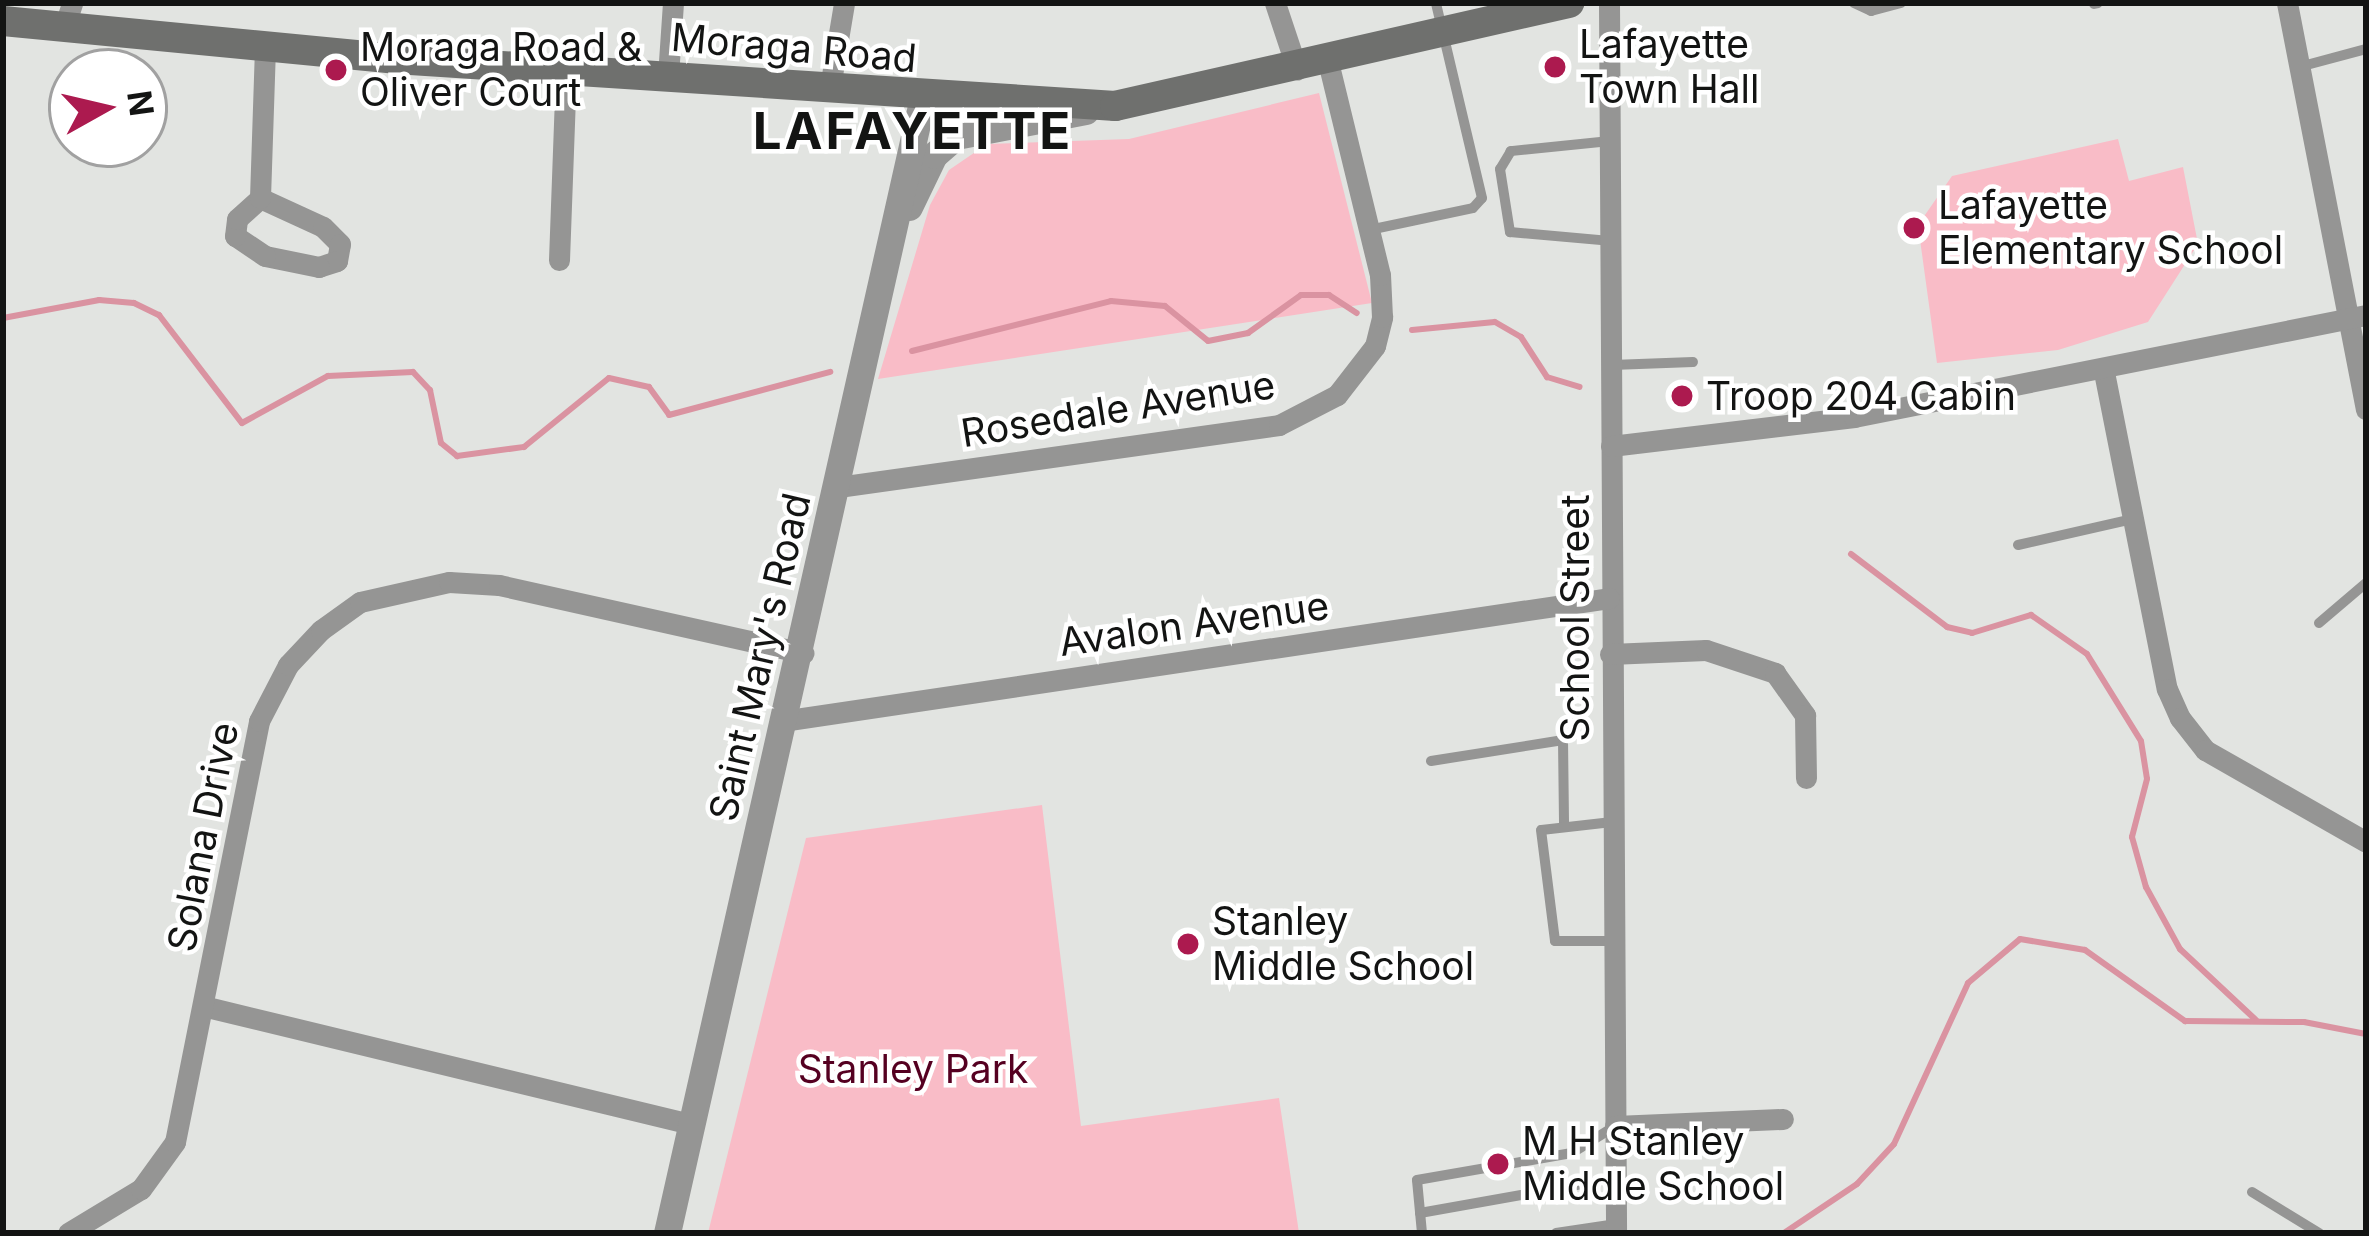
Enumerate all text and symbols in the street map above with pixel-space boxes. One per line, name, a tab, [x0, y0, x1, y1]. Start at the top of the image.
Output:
street label: Moraga Road	[669, 14, 919, 82]
place label: Lafayette Town Hall	[1579, 22, 1760, 113]
place label: Moraga Road & Oliver Court	[360, 25, 642, 116]
north arrow	[48, 48, 168, 168]
marker: Lafayette Town Hall	[1542, 54, 1568, 80]
marker: Moraga Road & Oliver Court	[323, 57, 349, 83]
text: N	[119, 88, 162, 119]
district label: LAFAYETTE	[753, 100, 1073, 162]
place label: Lafayette Elementary School	[1938, 183, 2283, 274]
marker: Lafayette Elementary School	[1901, 215, 1927, 241]
street label: Rosedale Avenue	[958, 361, 1278, 457]
place label: Troop 204 Cabin	[1706, 373, 2016, 419]
marker: Troop 204 Cabin	[1669, 383, 1695, 409]
street label: Saint Mary's Road	[700, 489, 820, 825]
street label: School Street	[1552, 494, 1598, 742]
street label: Avalon Avenue	[1056, 582, 1332, 666]
street label: Solana Drive	[158, 718, 248, 956]
place label: Stanley Middle School	[1212, 899, 1474, 990]
marker: Stanley Middle School	[1175, 931, 1201, 957]
park label: Stanley Park	[798, 1046, 1028, 1092]
place label: M H Stanley Middle School	[1522, 1119, 1784, 1210]
marker: M H Stanley Middle School	[1485, 1151, 1511, 1177]

